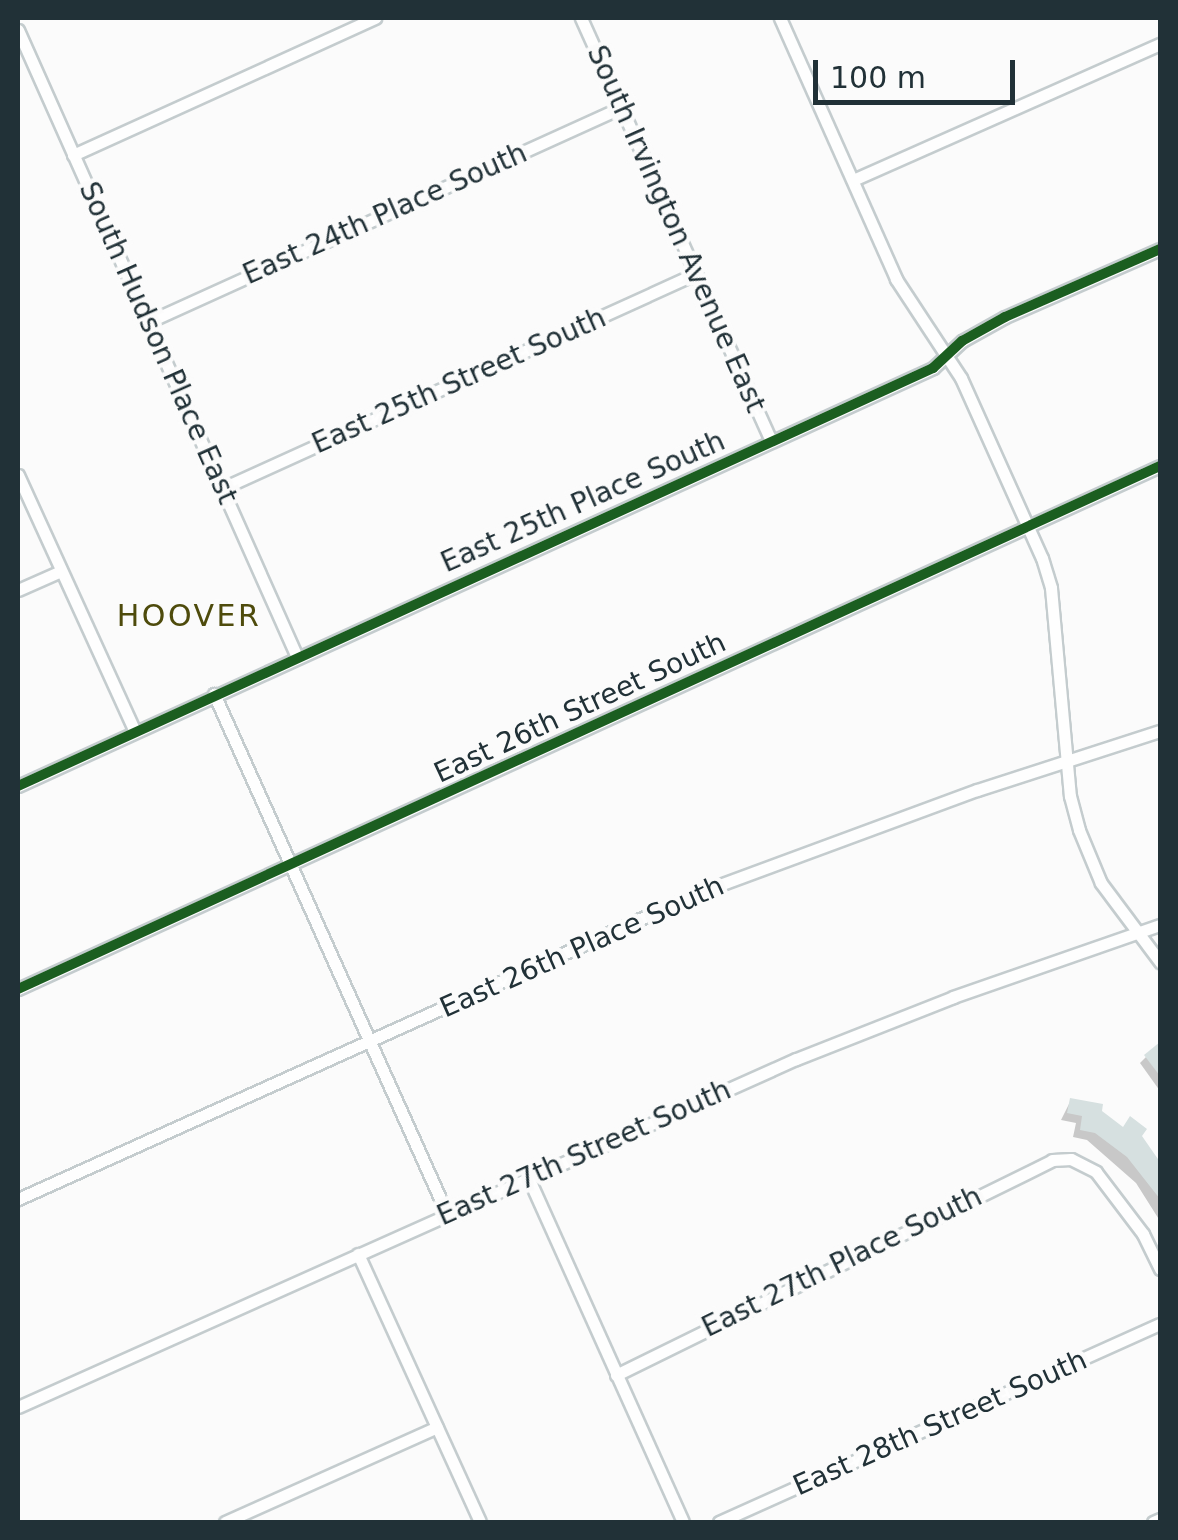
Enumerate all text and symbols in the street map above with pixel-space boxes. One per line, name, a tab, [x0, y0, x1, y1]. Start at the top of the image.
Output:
street label: South Irvington Avenue East	[580, 40, 772, 418]
scale bar	[818, 40, 1020, 102]
text: 100 m	[830, 60, 926, 95]
street label: East 24th Place South	[238, 136, 532, 292]
street label: South Hudson Place East	[72, 177, 244, 509]
street label: East 25th Street South	[307, 301, 611, 461]
street label: East 25th Place South	[436, 424, 730, 580]
district label: HOOVER	[117, 598, 261, 634]
street label: East 26th Street South	[429, 626, 731, 790]
street label: East 26th Place South	[435, 869, 729, 1025]
street label: East 27th Street South	[432, 1073, 736, 1233]
street label: East 27th Place South	[697, 1180, 987, 1344]
street label: East 28th Street South	[788, 1343, 1092, 1503]

